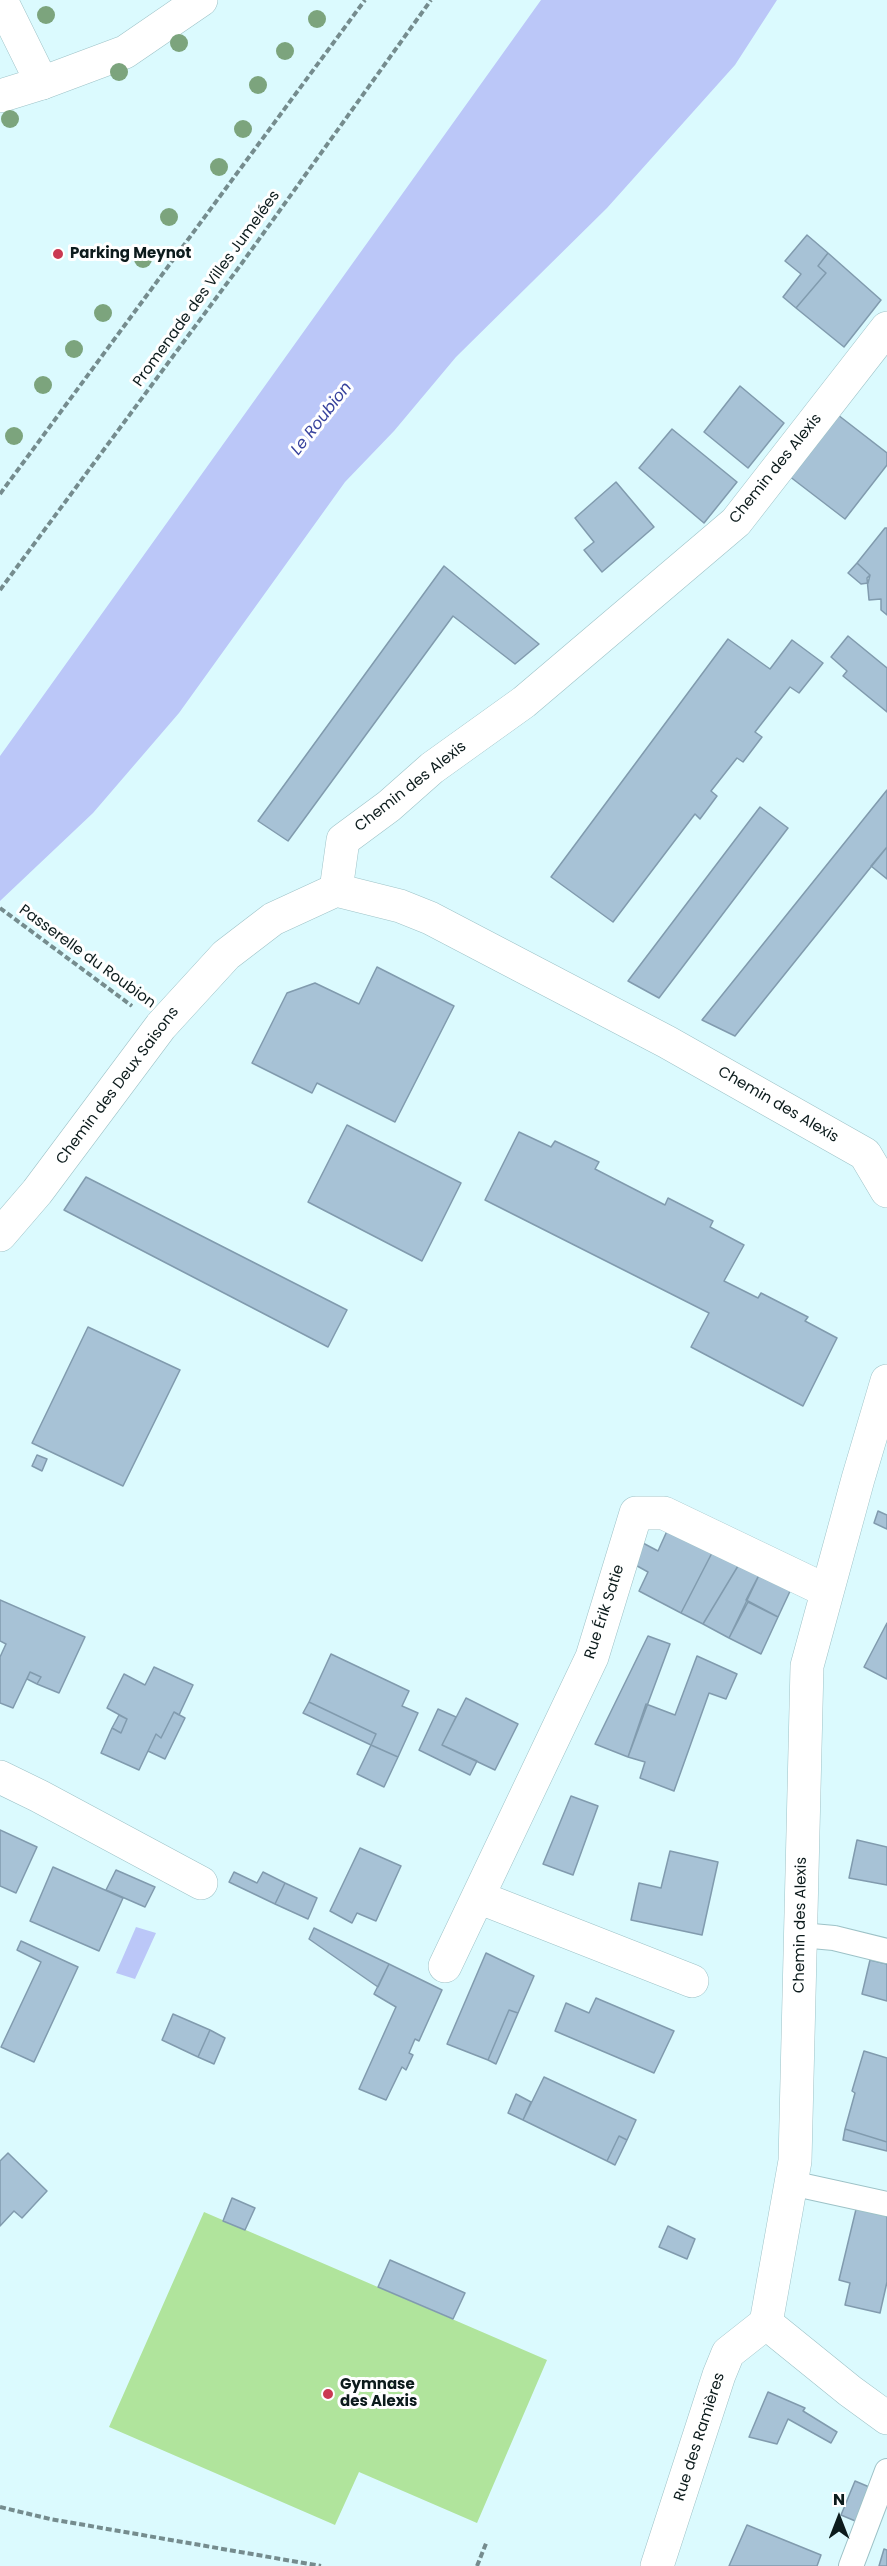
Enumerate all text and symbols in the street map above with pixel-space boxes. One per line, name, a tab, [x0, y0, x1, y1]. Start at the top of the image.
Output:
street label: Promenade des Villes Jumelées	[130, 187, 284, 391]
place label: Parking Meynot	[70, 245, 191, 263]
marker: Parking Meynot	[51, 247, 65, 261]
water label: Le Roubion	[288, 379, 356, 459]
street label: Chemin des Alexis	[726, 410, 826, 528]
street label: Chemin des Alexis	[352, 738, 470, 836]
street label: Passerelle du Roubion	[15, 901, 159, 1013]
street label: Chemin des Deux Saisons	[53, 1004, 183, 1168]
street label: Chemin des Alexis	[714, 1063, 842, 1147]
street label: Rue Érik Satie	[581, 1563, 629, 1661]
street label: Chemin des Alexis	[791, 1857, 811, 1993]
street label: Rue des Ramières	[671, 2371, 729, 2503]
place label: Gymnase des Alexis	[340, 2376, 417, 2411]
marker: Gymnase des Alexis	[321, 2387, 335, 2401]
north arrow	[809, 2488, 869, 2548]
text: N	[833, 2488, 845, 2511]

